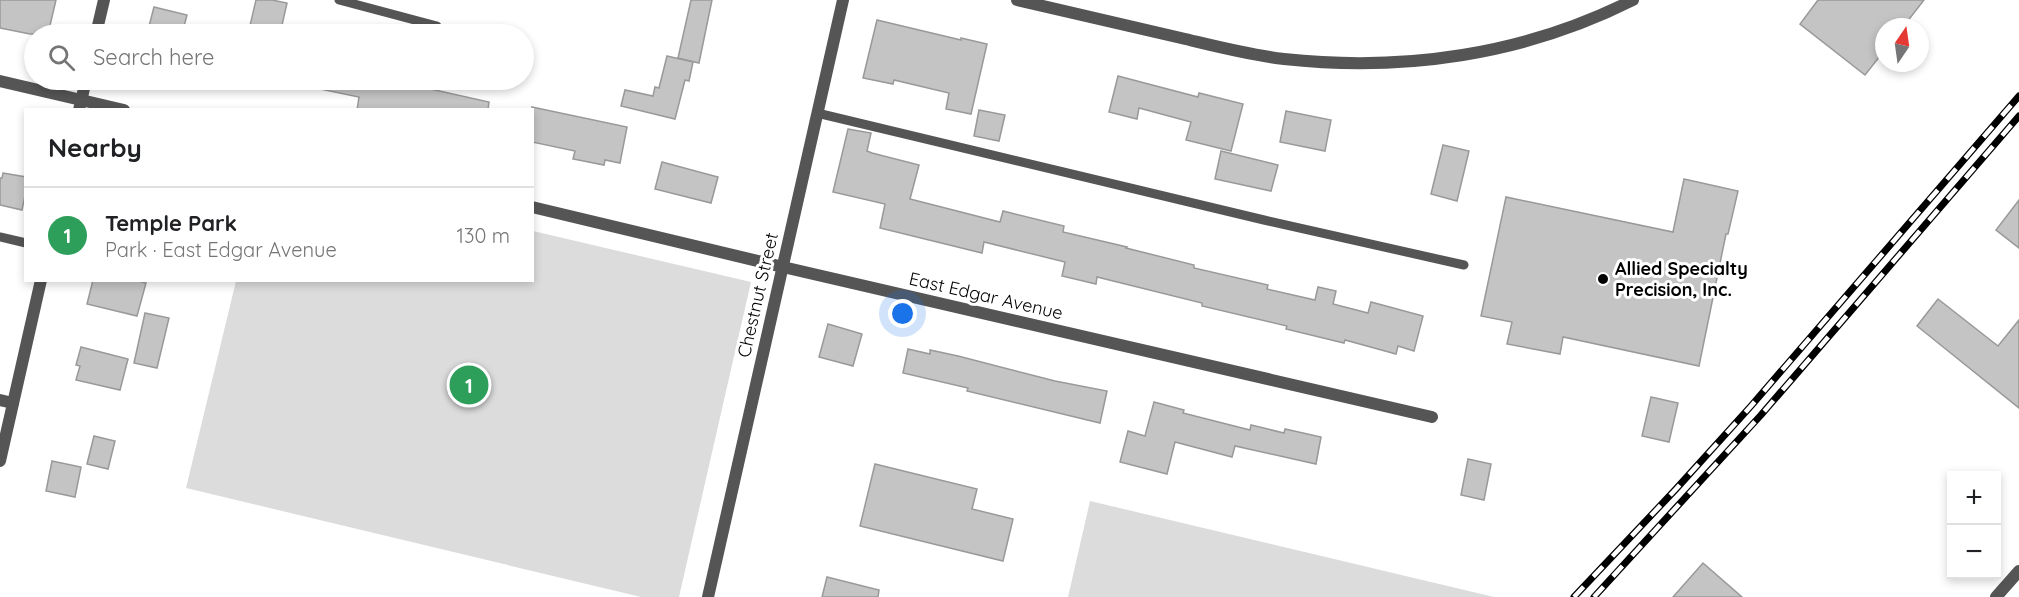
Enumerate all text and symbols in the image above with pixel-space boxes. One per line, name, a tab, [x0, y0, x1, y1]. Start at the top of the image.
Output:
north arrow	[1875, 18, 1929, 72]
search box	[24, 24, 534, 90]
icon: search	[45, 41, 78, 74]
text: Search here	[93, 43, 214, 71]
text: Nearby	[48, 131, 142, 164]
text: Temple Park	[105, 209, 237, 237]
text: 1	[64, 223, 71, 248]
text: 130 m	[457, 223, 510, 248]
street label: Chestnut Street	[732, 230, 783, 360]
text: Park · East Edgar Avenue	[105, 237, 337, 262]
place label: Allied Specialty Precision, Inc.	[1615, 257, 1748, 301]
street label: East Edgar Avenue	[907, 267, 1065, 324]
marker: Allied Specialty Precision, Inc.	[1596, 272, 1610, 286]
your location	[888, 299, 917, 328]
pin: 1	[450, 362, 488, 408]
map controls	[1947, 471, 2001, 579]
button: +	[1947, 471, 2001, 525]
button: −	[1947, 525, 2001, 579]

